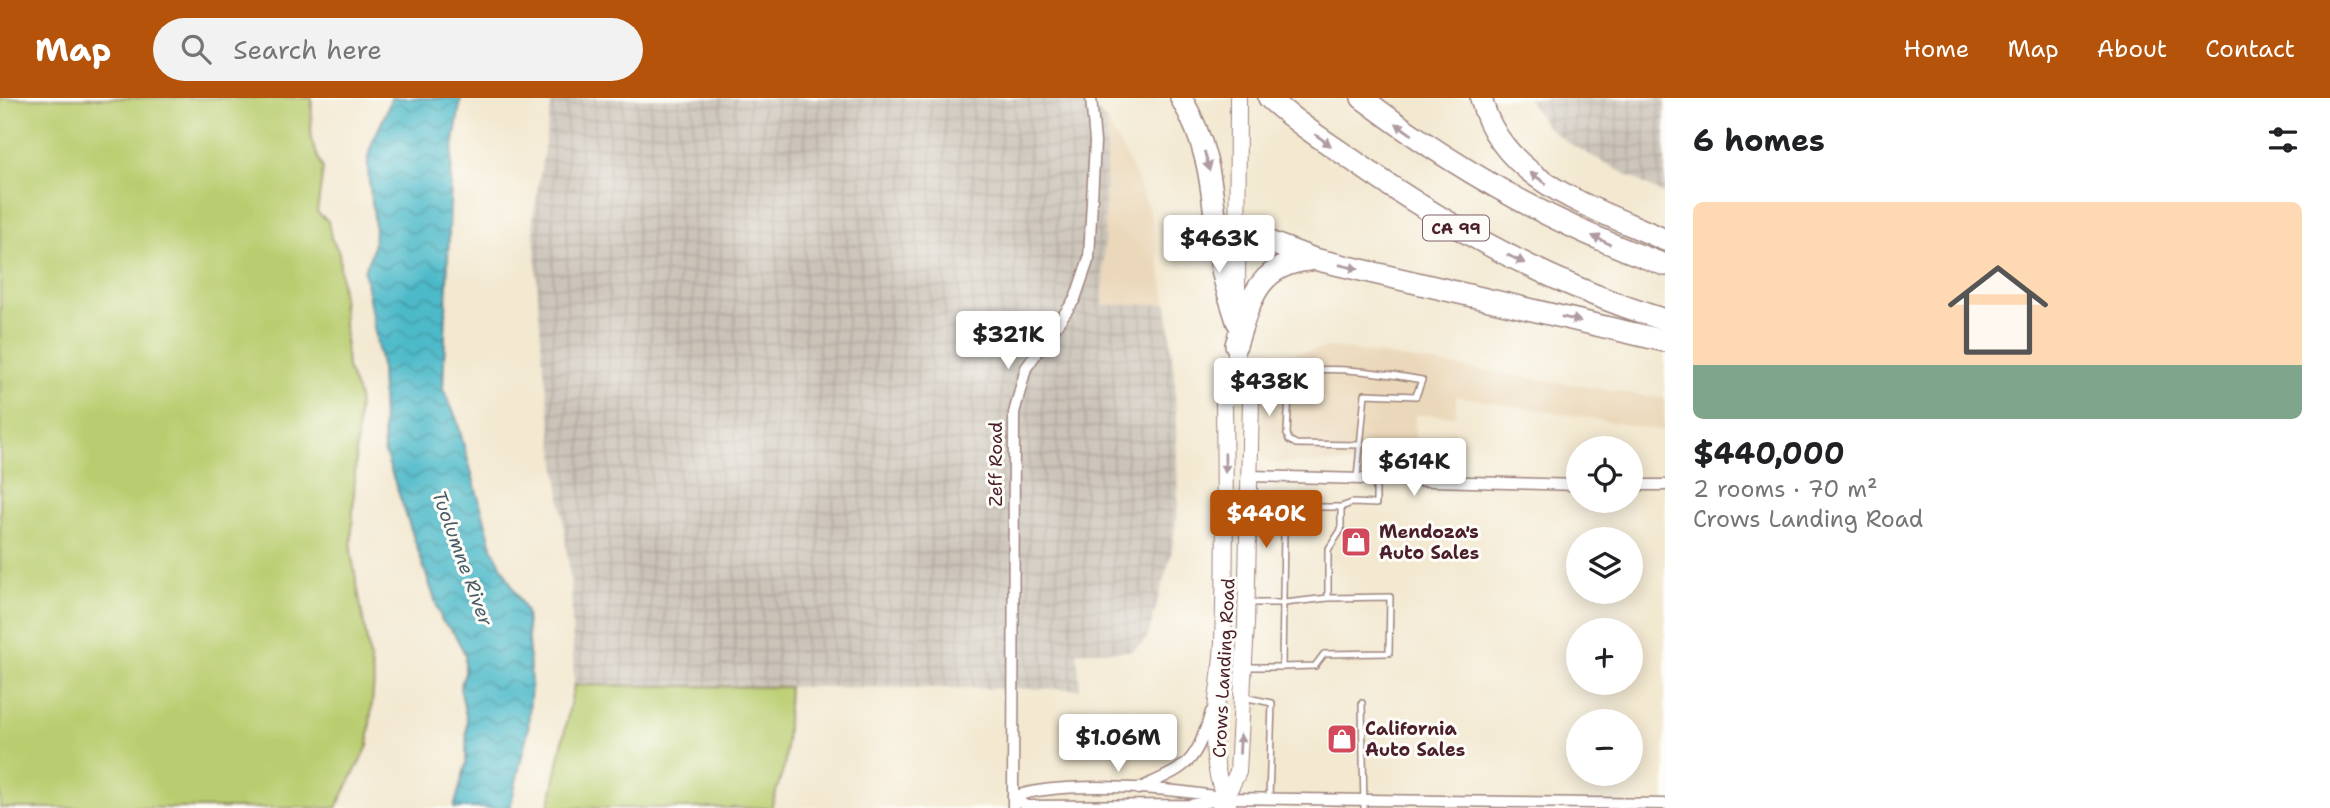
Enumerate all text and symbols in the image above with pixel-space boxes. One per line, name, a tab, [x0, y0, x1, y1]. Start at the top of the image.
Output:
search box	[153, 18, 643, 81]
text: Map	[35, 27, 111, 72]
icon: search	[177, 30, 215, 68]
text: Search here	[233, 32, 382, 67]
text: Home	[1903, 33, 1969, 65]
text: Map	[2007, 33, 2059, 65]
text: About	[2097, 33, 2167, 65]
text: Contact	[2205, 33, 2295, 65]
text: 6 homes	[1693, 120, 1825, 161]
icon: filters	[2264, 121, 2302, 159]
one-way arrow	[1395, 122, 1413, 136]
one-way arrow	[1314, 132, 1332, 146]
one-way arrow	[1202, 150, 1213, 172]
one-way arrow	[1529, 171, 1547, 185]
pin: $463K	[1170, 216, 1268, 275]
road number: CA 99	[1423, 216, 1489, 240]
text: $463K	[1180, 223, 1258, 253]
one-way arrow	[1591, 235, 1612, 246]
icon: home	[1935, 247, 2061, 373]
one-way arrow	[1506, 253, 1526, 264]
one-way arrow	[1338, 262, 1360, 273]
pin: $321K	[959, 312, 1057, 371]
one-way arrow	[1560, 314, 1582, 325]
text: $321K	[972, 319, 1044, 349]
pin: $438K	[1220, 358, 1318, 418]
text: $438K	[1230, 366, 1308, 396]
street label: Zeff Road	[984, 421, 1008, 507]
text: $440,000	[1693, 433, 1845, 474]
map controls	[1566, 436, 1643, 786]
button: locate	[1566, 436, 1643, 513]
pin: $614K	[1365, 438, 1463, 498]
text: $614K	[1378, 446, 1450, 476]
one-way arrow	[1219, 452, 1231, 474]
text: 2 rooms · 70 m²	[1693, 474, 1878, 504]
water label: Tuolumne River	[426, 487, 499, 630]
pin: $440K	[1217, 490, 1315, 550]
text: $440K	[1226, 498, 1306, 528]
text: Crows Landing Road	[1693, 504, 1923, 534]
place label: Mendoza's Auto Sales	[1379, 520, 1479, 565]
shop icon: Mendoza's Auto Sales	[1339, 525, 1373, 559]
button: layers	[1566, 527, 1643, 604]
street label: Crows Landing Road	[1207, 577, 1241, 759]
button: +	[1566, 618, 1643, 695]
button: −	[1566, 709, 1643, 786]
pin: $1.06M	[1061, 714, 1175, 774]
place label: California Auto Sales	[1365, 717, 1465, 762]
text: $1.06M	[1075, 722, 1161, 752]
shop icon: California Auto Sales	[1325, 722, 1359, 756]
one-way arrow	[1234, 733, 1245, 755]

